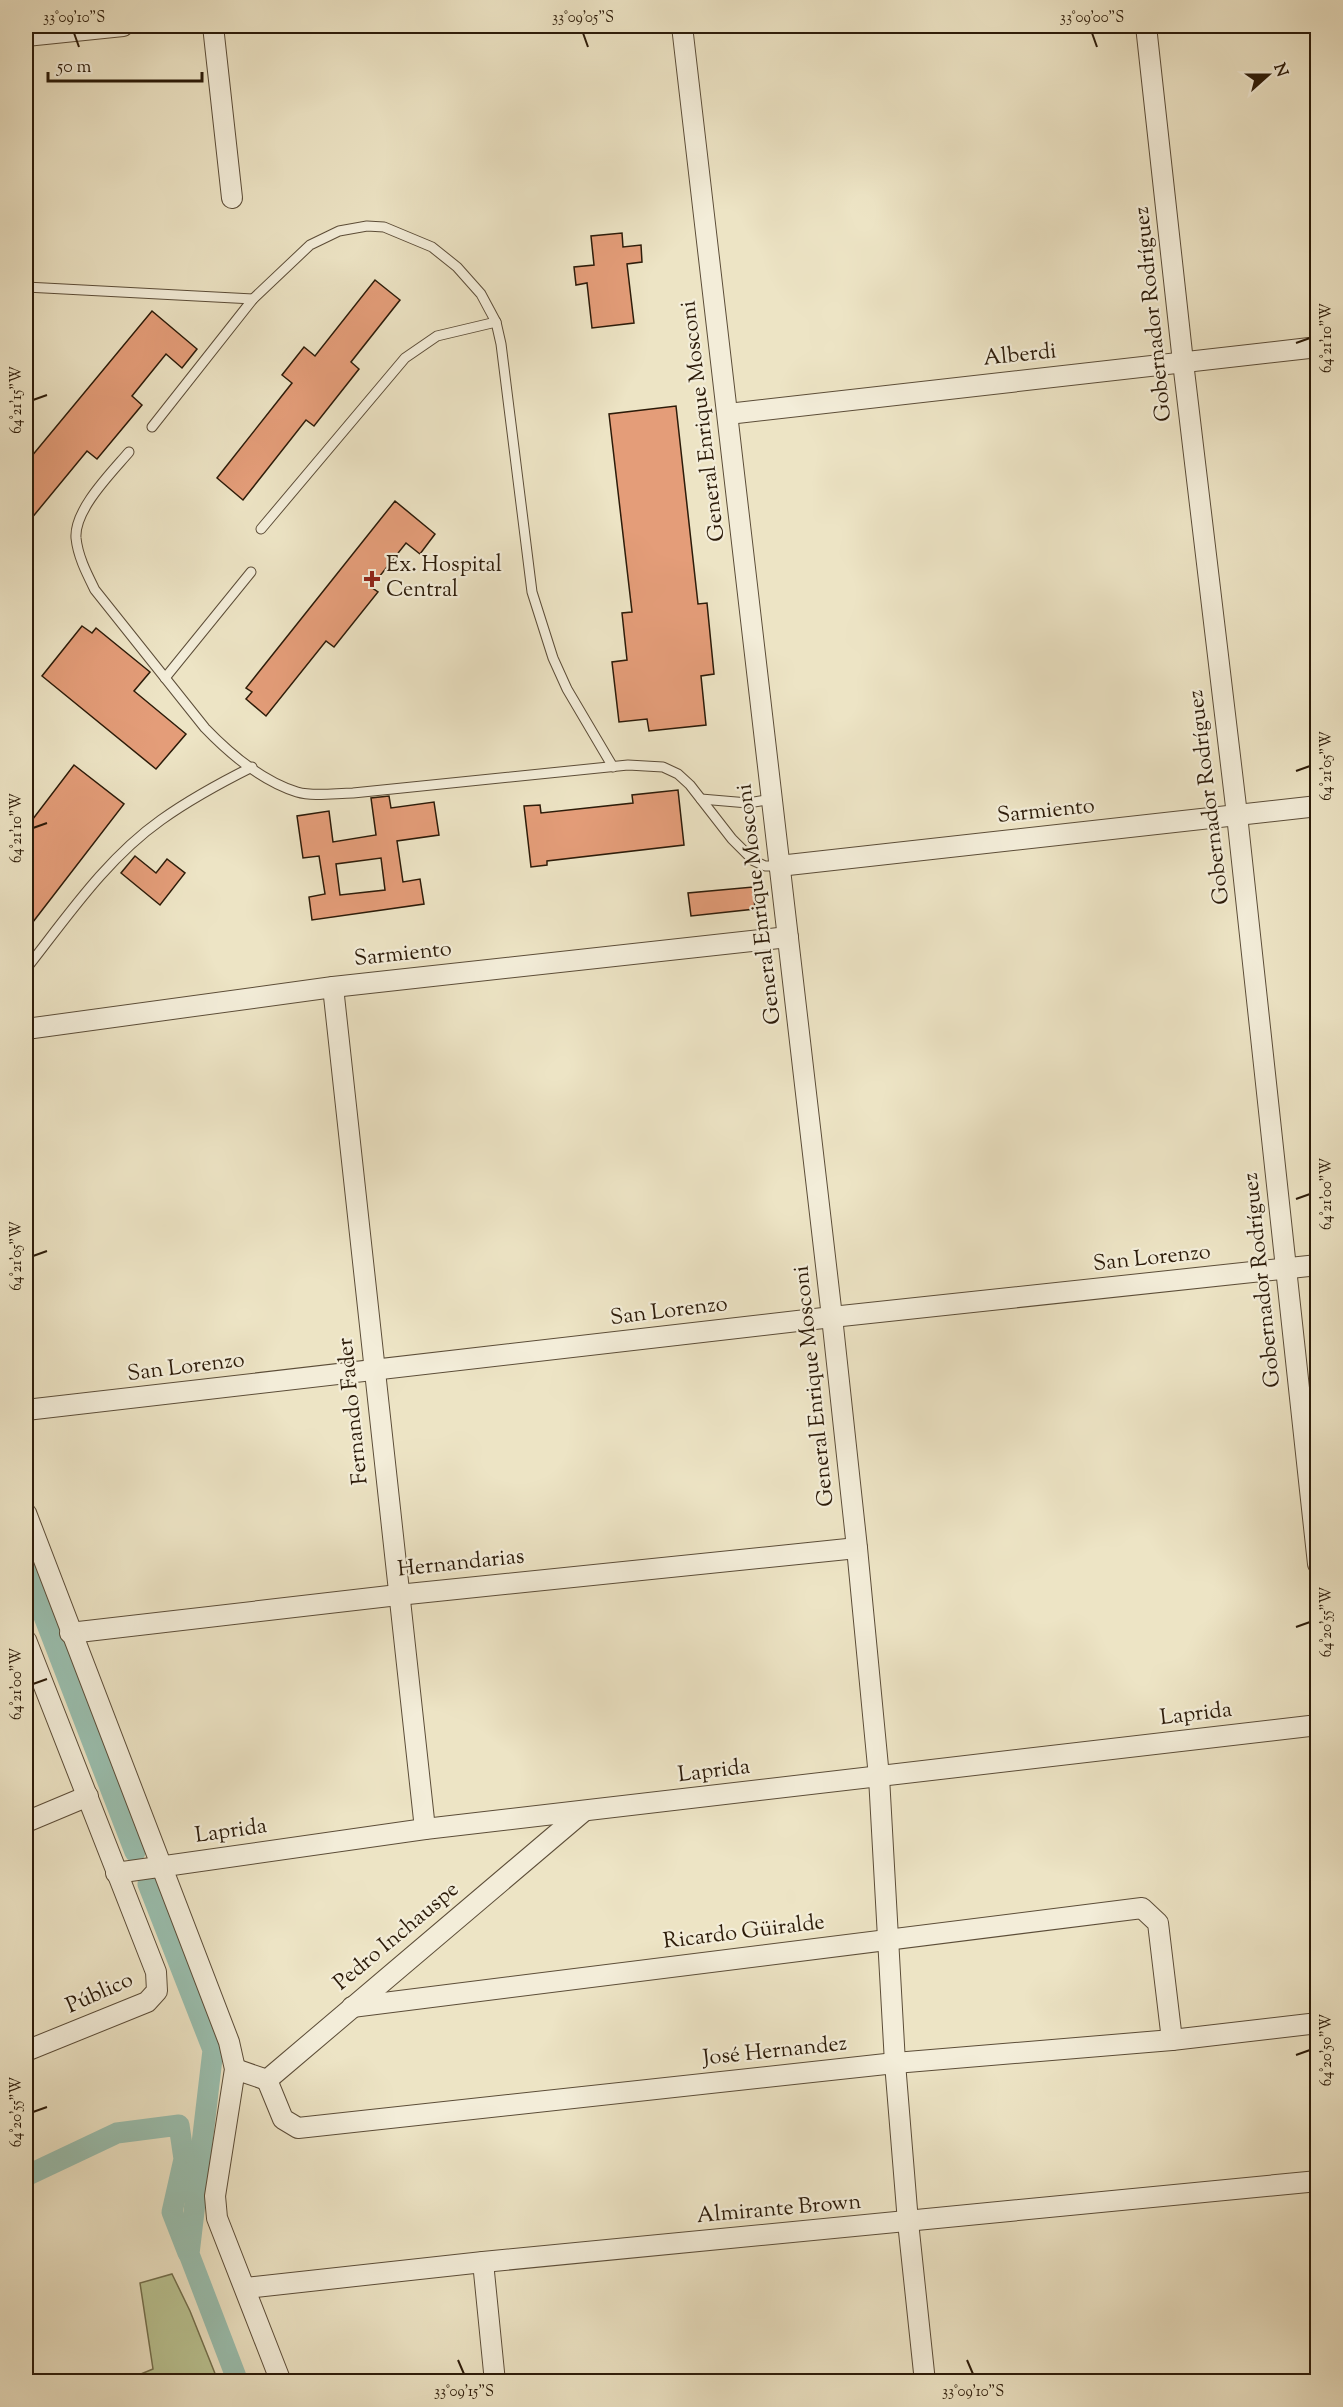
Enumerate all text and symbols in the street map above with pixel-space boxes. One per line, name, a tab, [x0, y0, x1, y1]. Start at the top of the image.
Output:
text: 33°09'10"S	[43, 8, 105, 29]
text: 33°09'05"S	[552, 8, 614, 29]
text: 33°09'00"S	[1060, 8, 1124, 29]
scale bar	[48, 45, 202, 83]
north arrow	[1238, 45, 1298, 105]
text: 50 m	[56, 55, 92, 81]
text: N	[1267, 60, 1293, 81]
street label: Gobernador Rodríguez	[1127, 205, 1181, 423]
street label: General Enrique Mosconi	[673, 299, 735, 543]
text: 64°21'10"W	[1317, 303, 1338, 373]
street label: Alberdi	[982, 336, 1058, 376]
text: 64°21'15"W	[7, 366, 28, 434]
place label: Ex. Hospital Central	[386, 550, 502, 607]
marker: Ex. Hospital Central	[363, 570, 381, 588]
street label: Gobernador Rodríguez	[1181, 688, 1239, 906]
text: 64°21'05"W	[1317, 731, 1338, 801]
street label: General Enrique Mosconi	[729, 782, 791, 1026]
street label: Sarmiento	[996, 791, 1096, 833]
text: 64°21'10"W	[7, 793, 28, 863]
street label: Sarmiento	[353, 934, 453, 976]
text: 64°21'00"W	[1317, 1158, 1338, 1230]
street label: Gobernador Rodríguez	[1236, 1171, 1290, 1389]
text: 64°21'05"W	[7, 1221, 28, 1291]
street label: San Lorenzo	[1092, 1237, 1212, 1281]
street label: General Enrique Mosconi	[786, 1264, 844, 1508]
street label: San Lorenzo	[608, 1289, 730, 1335]
street label: Fernando Fader	[330, 1336, 378, 1486]
street label: San Lorenzo	[125, 1345, 247, 1391]
street label: Hernandarias	[396, 1541, 526, 1587]
text: 64°20'55"W	[1317, 1587, 1338, 1657]
text: 64°21'00"W	[7, 1648, 28, 1720]
street label: Laprida	[1158, 1695, 1234, 1735]
street label: Laprida	[676, 1752, 752, 1792]
street label: Laprida	[193, 1811, 269, 1853]
street label: Pedro Inchauspe	[327, 1875, 467, 1999]
street label: Ricardo Güiralde	[661, 1907, 827, 1959]
street label: Público	[61, 1965, 139, 2023]
text: 64°20'50"W	[1317, 2013, 1338, 2086]
street label: José Hernandez	[700, 2029, 849, 2076]
text: 64°20'55"W	[7, 2077, 28, 2147]
street label: Almirante Brown	[695, 2187, 863, 2233]
text: 33°09'15"S	[434, 2382, 494, 2403]
text: 33°09'10"S	[942, 2382, 1004, 2403]

